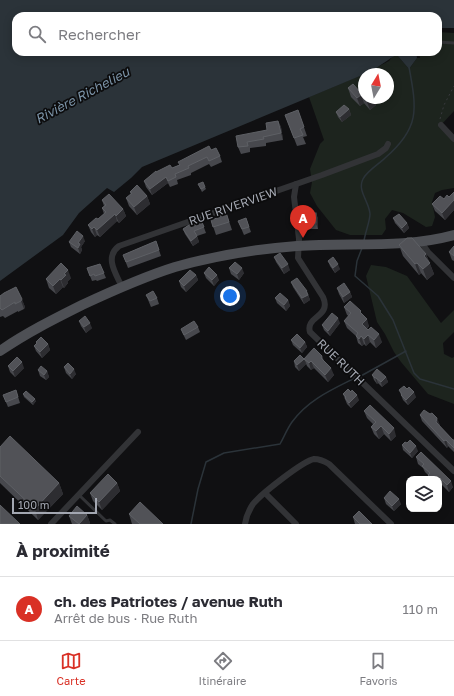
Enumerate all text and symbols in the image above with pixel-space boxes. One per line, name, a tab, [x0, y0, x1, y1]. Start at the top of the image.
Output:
search box	[12, 12, 442, 56]
icon: search	[26, 23, 48, 45]
text: Rechercher	[58, 25, 141, 43]
water label: Rivière Richelieu	[32, 63, 133, 127]
north arrow	[358, 68, 394, 104]
street label: RUE RIVERVIEW	[187, 184, 280, 228]
pin: A	[290, 205, 316, 238]
your location	[220, 286, 240, 306]
street label: RUE RUTH	[314, 336, 368, 388]
map controls	[406, 476, 442, 512]
button: layers	[406, 476, 442, 512]
scale bar	[12, 496, 97, 515]
text: 100 m	[18, 498, 49, 511]
text: À proximité	[16, 540, 110, 561]
text: ch. des Patriotes / avenue Ruth	[54, 592, 283, 610]
text: A	[24, 601, 34, 617]
text: 110 m	[403, 601, 438, 617]
text: Arrêt de bus · Rue Ruth	[54, 610, 198, 626]
tab: Carte	[57, 650, 86, 687]
tab: Itinéraire	[199, 650, 246, 687]
tab: Favoris	[360, 650, 397, 687]

